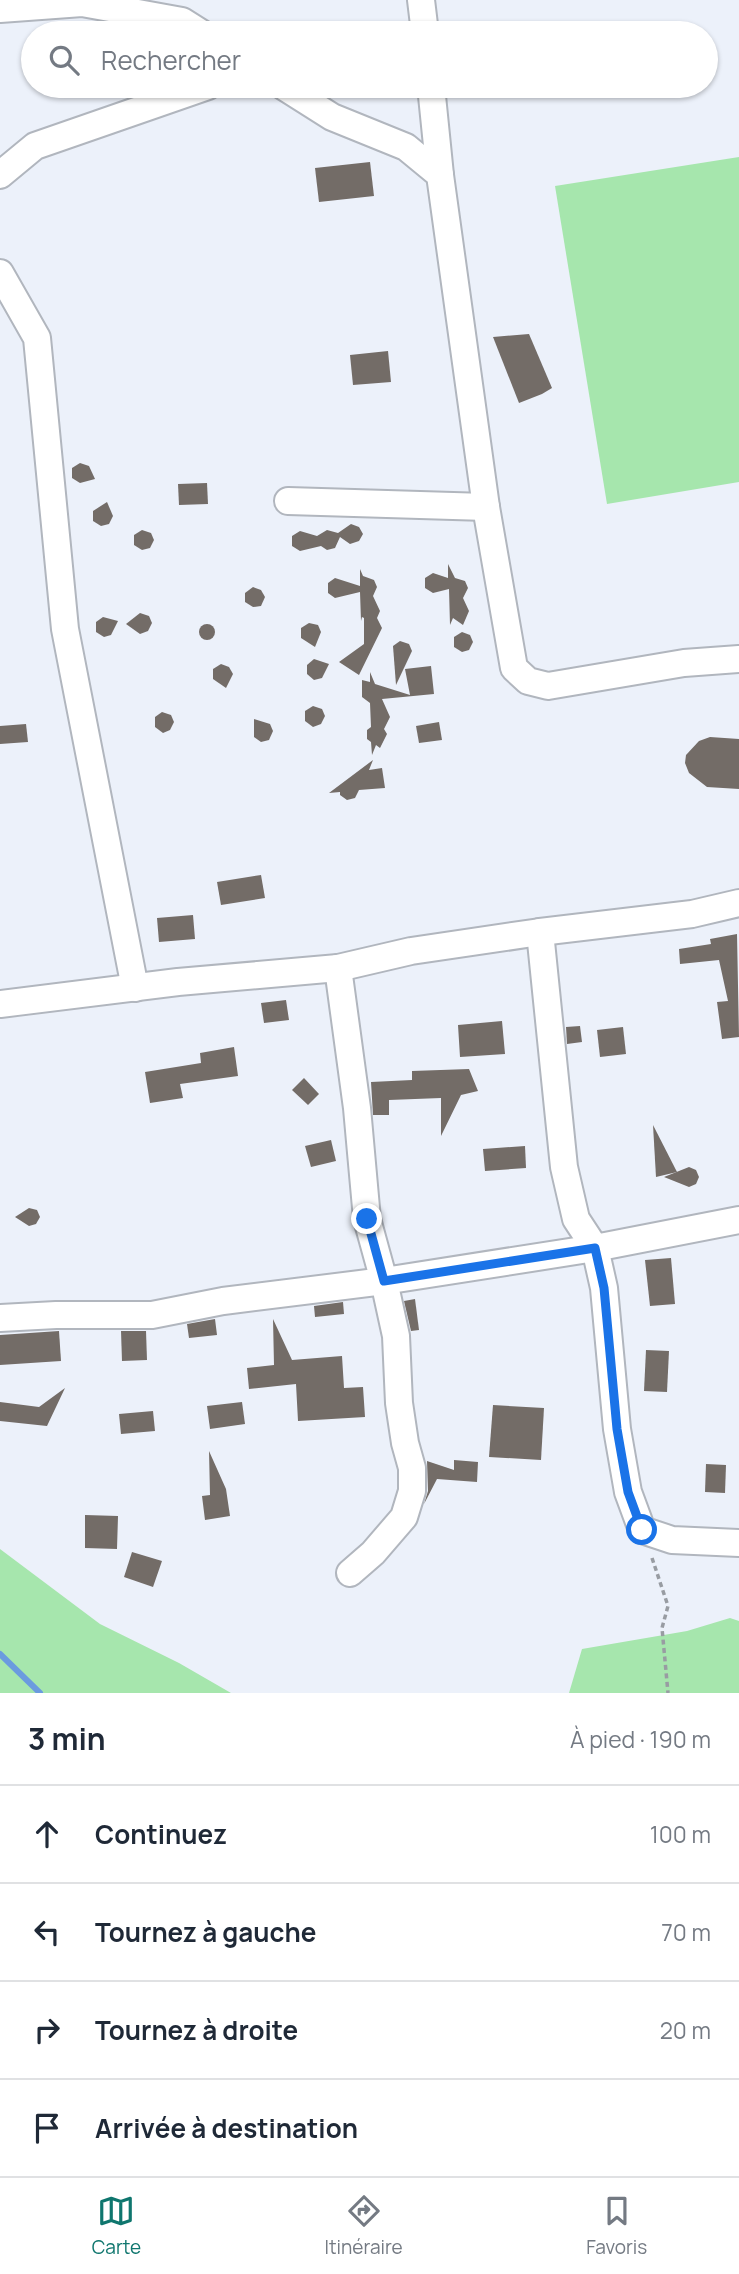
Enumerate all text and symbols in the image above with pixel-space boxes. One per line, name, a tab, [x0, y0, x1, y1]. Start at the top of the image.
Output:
search box	[21, 21, 718, 98]
icon: search	[45, 41, 83, 79]
text: Rechercher	[101, 42, 241, 78]
route end	[351, 1203, 382, 1234]
route start	[626, 1514, 657, 1545]
text: 3 min	[28, 1718, 106, 1759]
text: À pied · 190 m	[570, 1723, 711, 1755]
icon: ahead	[28, 1815, 66, 1853]
text: Continuez	[95, 1816, 227, 1852]
text: 100 m	[650, 1818, 711, 1850]
icon: left	[28, 1913, 66, 1951]
text: Tournez à gauche	[95, 1914, 316, 1950]
text: 70 m	[661, 1916, 711, 1948]
icon: right	[28, 2011, 66, 2049]
text: Tournez à droite	[95, 2012, 298, 2048]
text: 20 m	[660, 2014, 711, 2046]
icon: arrive	[28, 2109, 66, 2147]
text: Arrivée à destination	[95, 2110, 358, 2146]
tab: Carte	[92, 2192, 141, 2260]
tab: Itinéraire	[325, 2192, 403, 2260]
tab: Favoris	[586, 2192, 647, 2260]

